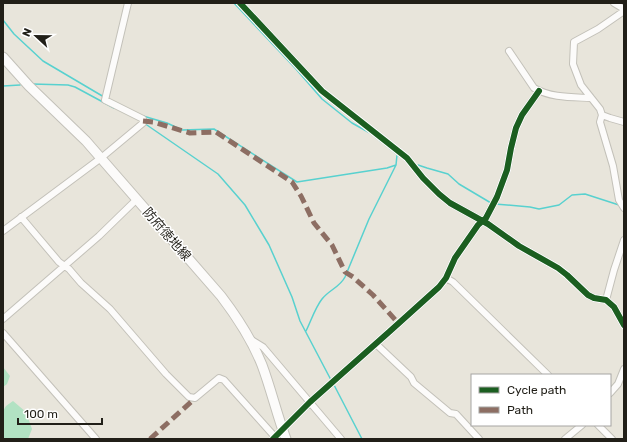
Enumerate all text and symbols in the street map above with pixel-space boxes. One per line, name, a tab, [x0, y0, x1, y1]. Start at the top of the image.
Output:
north arrow	[16, 16, 56, 56]
text: N	[20, 26, 35, 39]
street label: 防府徳地線	[140, 205, 194, 263]
legend	[471, 374, 611, 426]
text: Cycle path	[507, 383, 566, 397]
scale bar	[18, 400, 102, 426]
text: Path	[507, 403, 533, 417]
text: 100 m	[24, 407, 58, 421]

